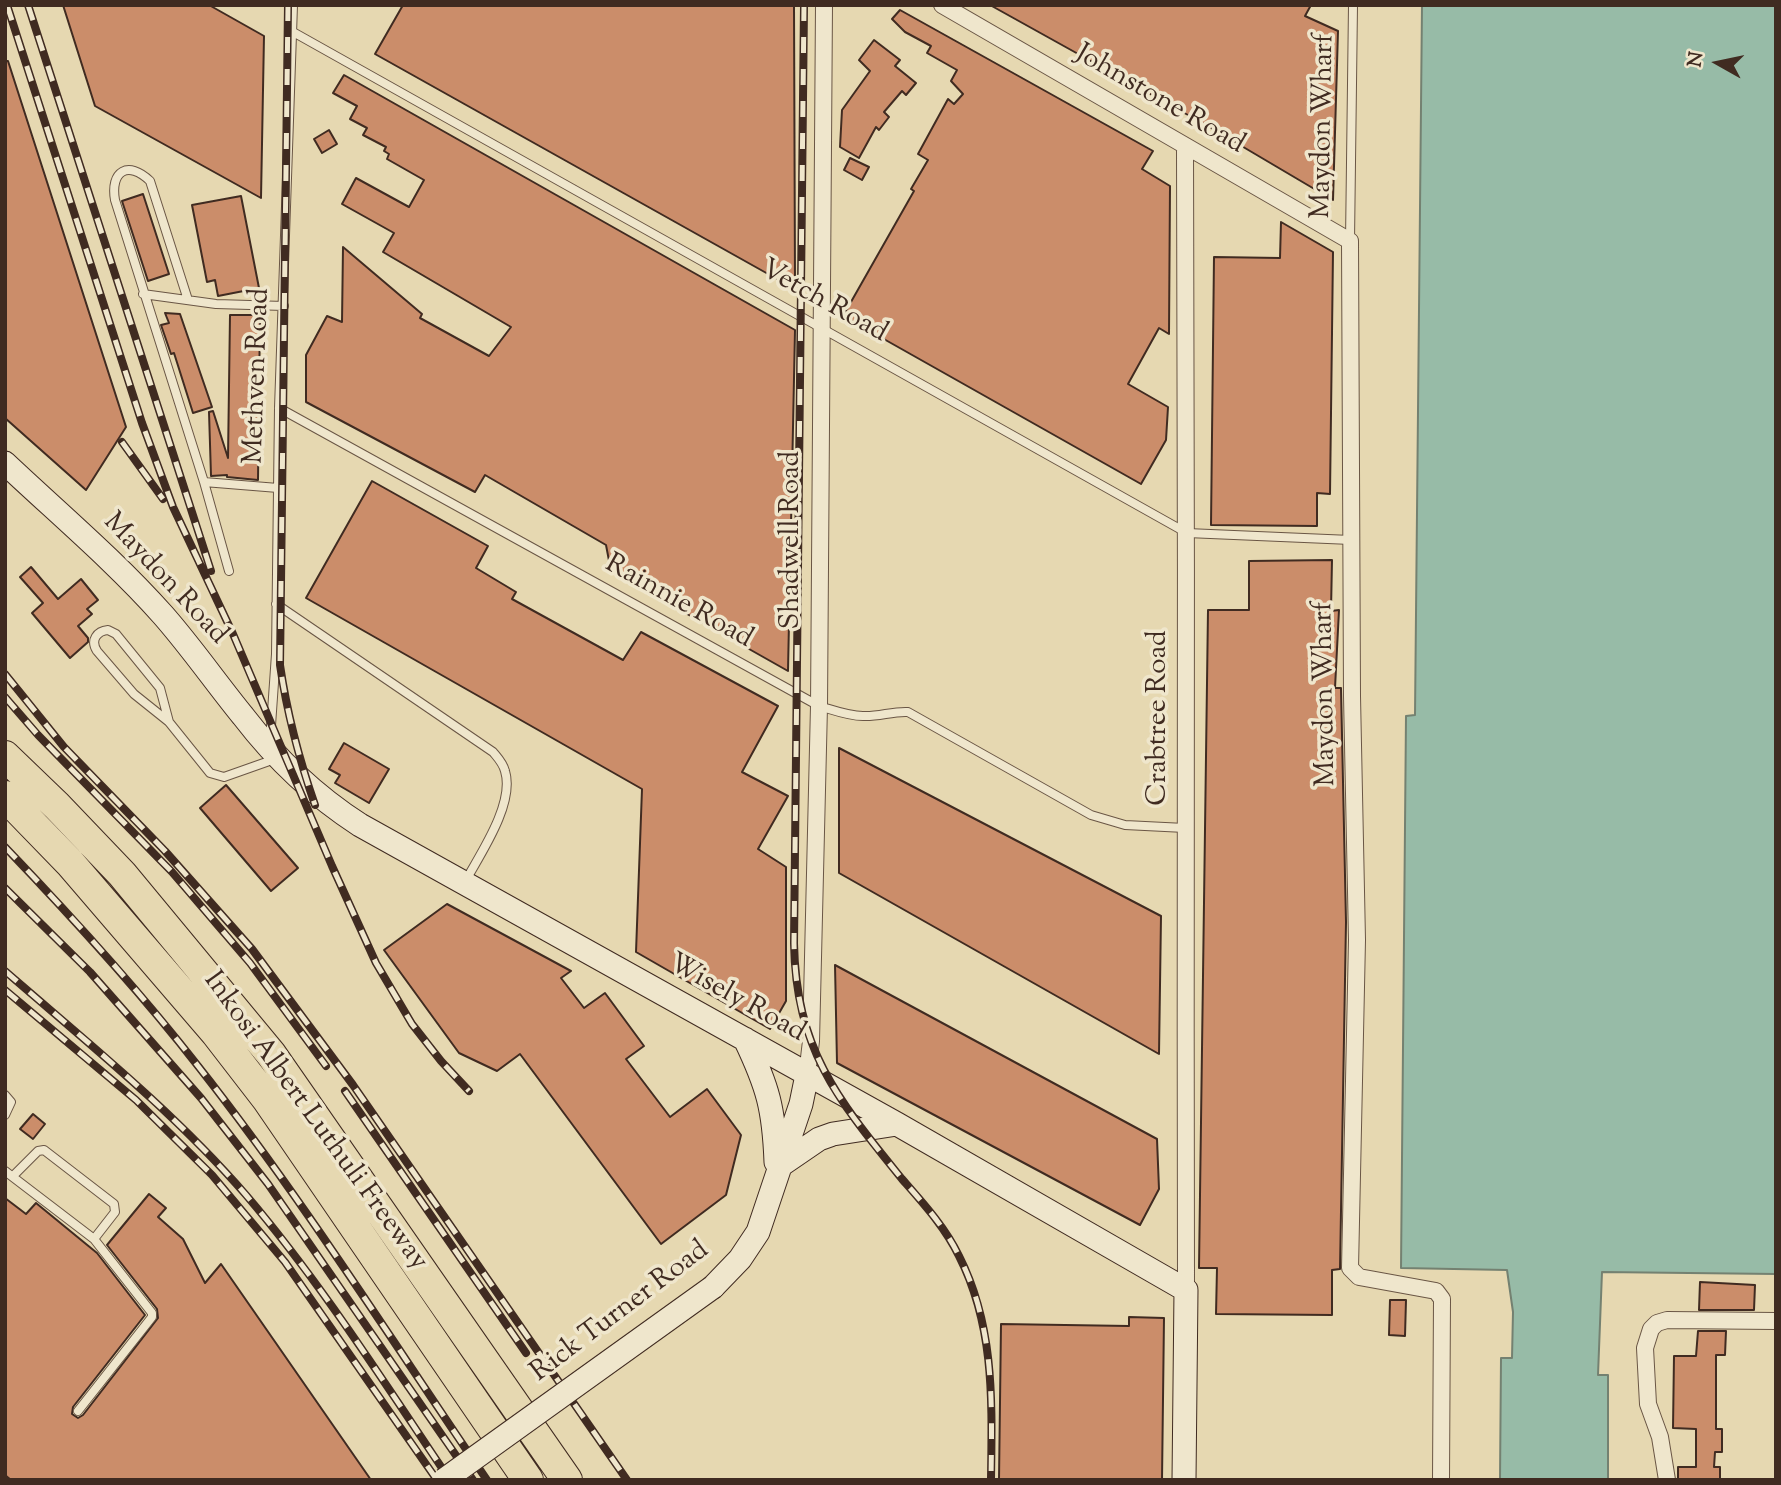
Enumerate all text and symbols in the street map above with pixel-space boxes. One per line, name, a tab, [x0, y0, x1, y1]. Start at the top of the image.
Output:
north arrow	[1683, 28, 1753, 98]
street label: Maydon Wharf	[1307, 33, 1343, 219]
street label: Johnstone Road	[1068, 39, 1250, 163]
text: N	[1682, 50, 1711, 69]
street label: Vetch Road	[754, 254, 892, 352]
street label: Methven Road	[239, 287, 279, 465]
street label: Shadwell Road	[776, 451, 810, 629]
street label: Maydon Road	[94, 507, 234, 653]
street label: Rainnie Road	[598, 549, 758, 657]
street label: Maydon Wharf	[1309, 601, 1345, 787]
street label: Crabtree Road	[1143, 630, 1177, 806]
street label: Wisely Road	[662, 949, 810, 1051]
street label: Inkosi Albert Luthuli Freeway	[194, 966, 434, 1278]
street label: Rick Turner Road	[525, 1235, 717, 1391]

